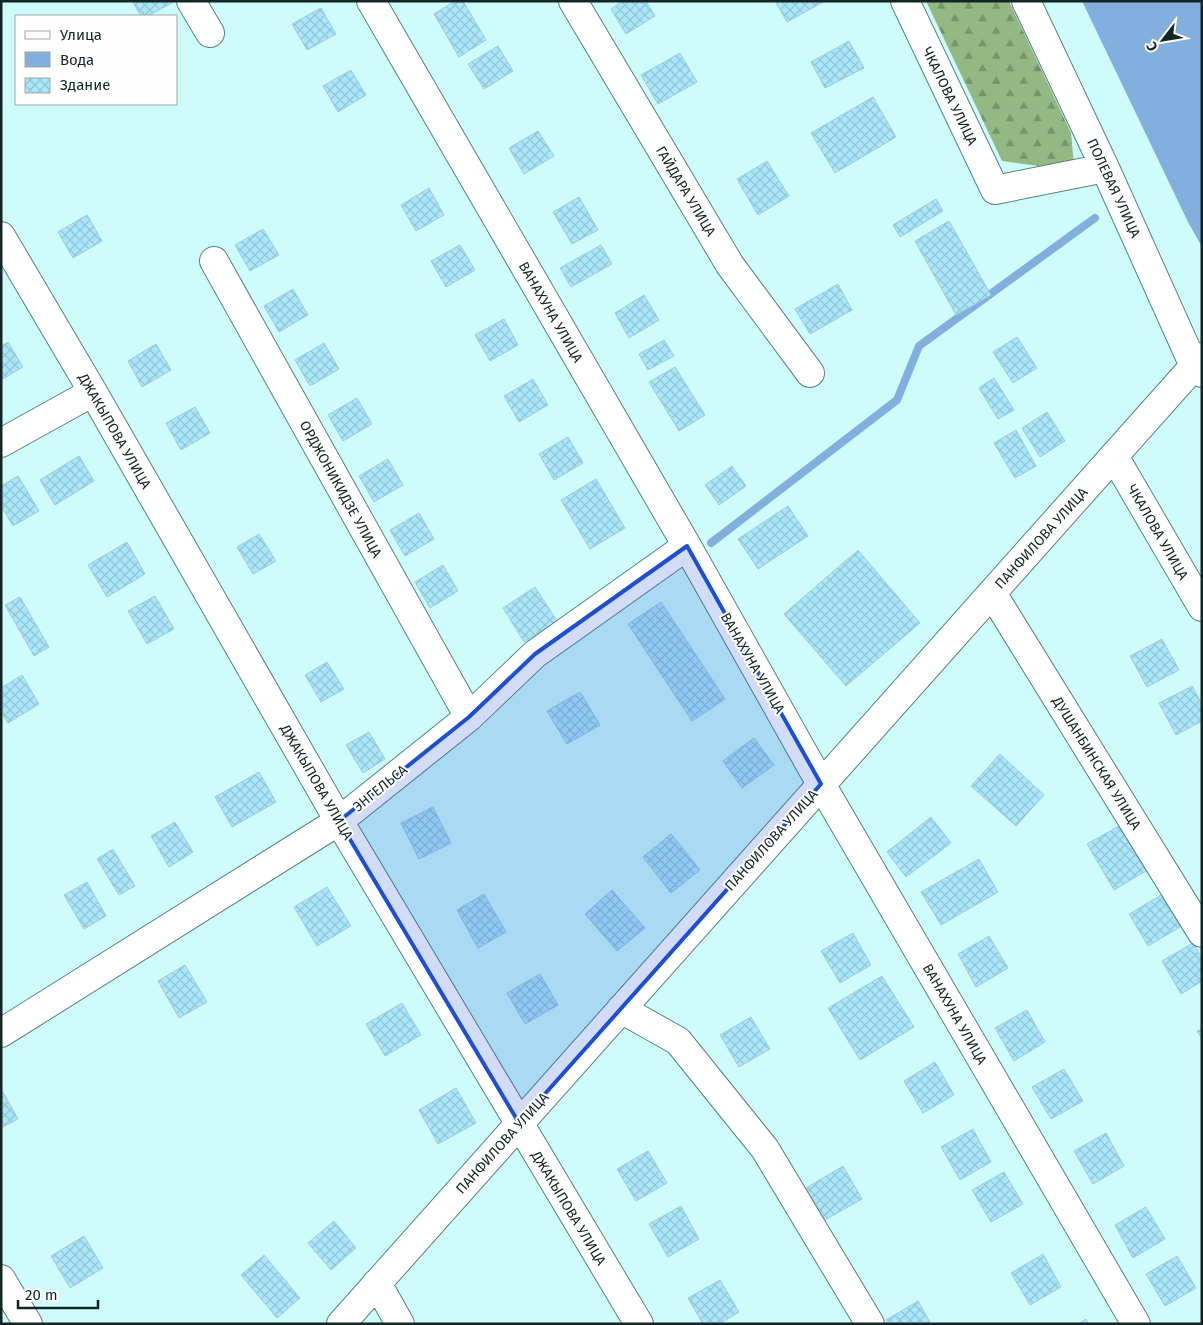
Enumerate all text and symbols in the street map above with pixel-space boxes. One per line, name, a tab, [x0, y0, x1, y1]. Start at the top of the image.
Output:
legend	[15, 15, 178, 105]
north arrow	[1138, 15, 1188, 65]
text: Улица	[60, 26, 102, 44]
text: С	[1143, 39, 1162, 54]
street label: ЧКАЛОВА УЛИЦА	[918, 44, 981, 148]
text: Вода	[60, 51, 94, 69]
text: Здание	[60, 76, 110, 94]
street label: ПОЛЕВАЯ УЛИЦА	[1083, 136, 1144, 241]
street label: ГАЙДАРА УЛИЦА	[652, 143, 719, 239]
street label: ВАНАХУНА УЛИЦА	[515, 259, 586, 366]
street label: ДЖАКЫПОВА УЛИЦА	[74, 370, 155, 492]
street label: ОРДЖОНИКИДЗЕ УЛИЦА	[296, 418, 385, 561]
street label: ЧКАЛОВА УЛИЦА	[1123, 482, 1192, 583]
street label: ПАНФИЛОВА УЛИЦА	[991, 484, 1091, 593]
street label: ВАНАХУНА УЛИЦА	[717, 610, 788, 717]
street label: ДУШАНБИНСКАЯ УЛИЦА	[1048, 693, 1144, 833]
street label: ДЖАКЫПОВА УЛИЦА	[276, 721, 357, 843]
street label: ЭНГЕЛЬСА	[350, 761, 411, 815]
street label: ПАНФИЛОВА УЛИЦА	[721, 786, 821, 895]
street label: ВАНАХУНА УЛИЦА	[919, 961, 990, 1068]
street label: ПАНФИЛОВА УЛИЦА	[452, 1089, 552, 1198]
street label: ДЖАКЫПОВА УЛИЦА	[527, 1147, 609, 1269]
scale bar	[18, 1278, 98, 1310]
text: 20 m	[25, 1286, 58, 1304]

